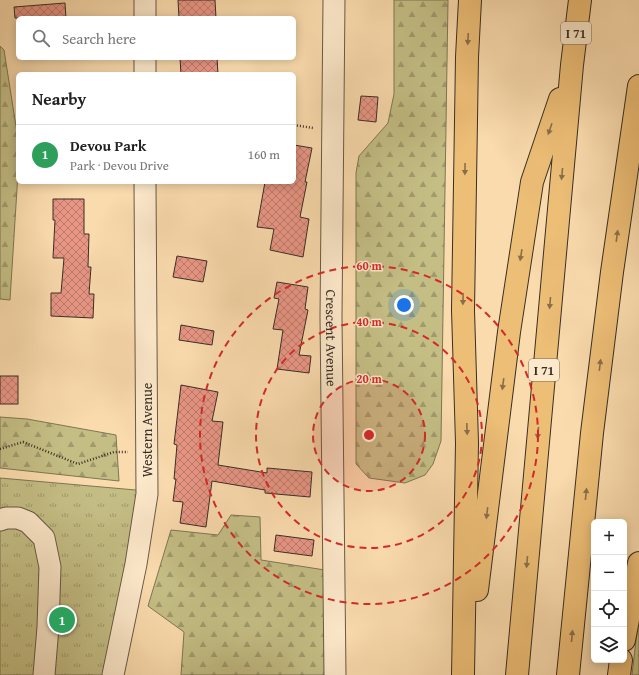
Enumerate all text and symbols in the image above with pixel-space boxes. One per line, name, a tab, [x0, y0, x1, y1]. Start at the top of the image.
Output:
search box	[16, 16, 296, 60]
road number: I 71	[561, 22, 591, 44]
icon: search	[30, 27, 52, 49]
text: Search here	[62, 28, 136, 49]
one-way arrow	[464, 33, 471, 45]
text: Nearby	[32, 86, 86, 111]
one-way arrow	[547, 123, 553, 135]
text: Devou Park	[70, 135, 146, 156]
text: 1	[42, 145, 48, 164]
text: 160 m	[248, 145, 280, 164]
text: Park · Devou Drive	[70, 156, 169, 175]
one-way arrow	[462, 163, 468, 176]
one-way arrow	[559, 168, 565, 180]
one-way arrow	[614, 230, 620, 242]
one-way arrow	[518, 249, 524, 261]
text: 60 m	[356, 257, 382, 274]
street label: Crescent Avenue	[321, 289, 342, 387]
one-way arrow	[460, 293, 466, 306]
your location	[394, 295, 414, 315]
one-way arrow	[547, 297, 554, 309]
text: 40 m	[356, 313, 382, 330]
road number: I 71	[529, 359, 559, 381]
one-way arrow	[597, 359, 603, 371]
text: 20 m	[356, 370, 382, 387]
one-way arrow	[500, 378, 506, 390]
street label: Western Avenue	[137, 382, 157, 477]
one-way arrow	[464, 423, 470, 436]
one-way arrow	[535, 427, 542, 439]
centre of rings	[362, 428, 376, 442]
one-way arrow	[582, 488, 589, 500]
one-way arrow	[483, 507, 490, 519]
map controls	[591, 519, 627, 663]
button: +	[591, 519, 627, 555]
button: −	[591, 555, 627, 591]
one-way arrow	[523, 556, 530, 568]
button: locate	[591, 591, 627, 627]
pin: 1	[49, 605, 75, 635]
button: layers	[591, 627, 627, 663]
one-way arrow	[568, 630, 575, 642]

